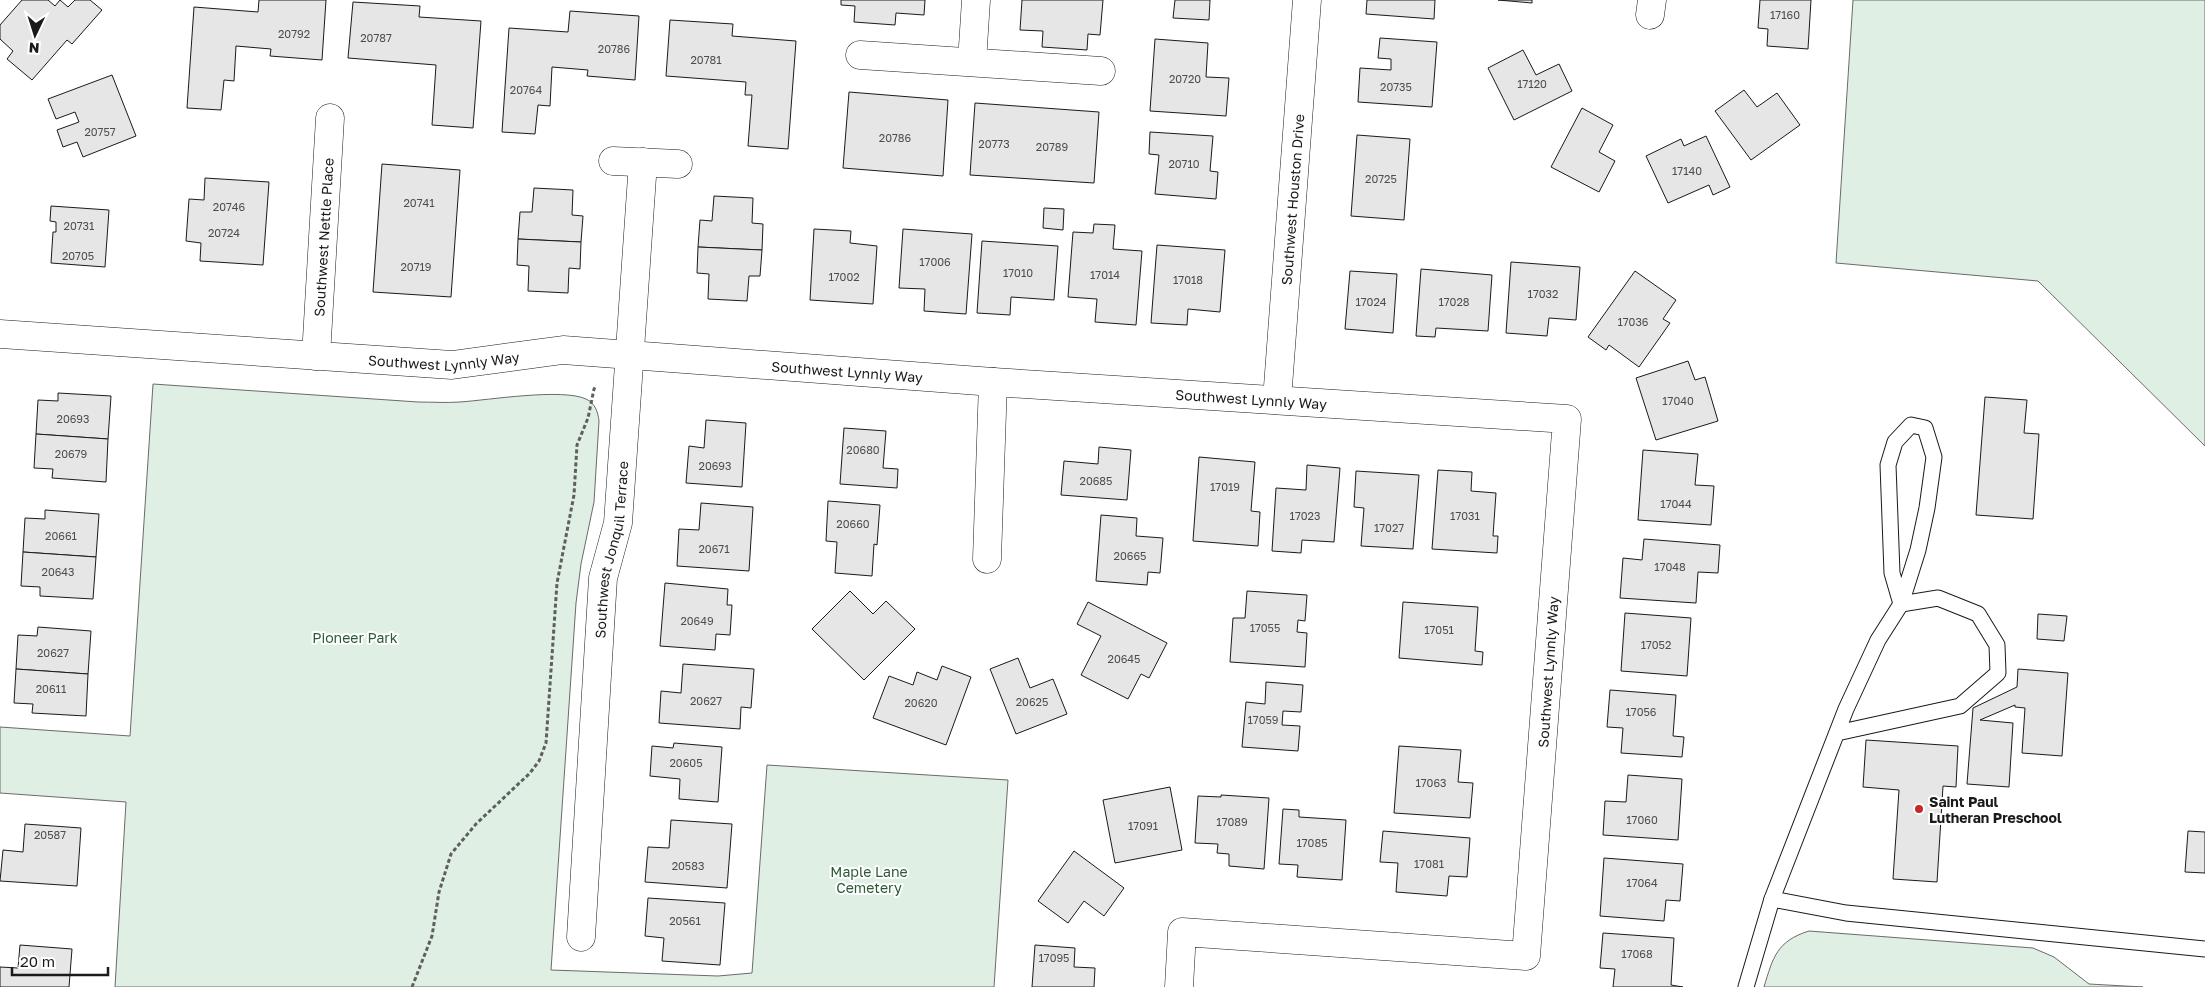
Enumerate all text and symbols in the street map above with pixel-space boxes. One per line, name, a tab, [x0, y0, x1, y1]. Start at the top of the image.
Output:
house number: 17160	[1770, 8, 1800, 21]
north arrow	[10, 10, 60, 60]
house number: 20792	[278, 27, 310, 40]
house number: 20787	[360, 31, 392, 44]
text: N	[28, 40, 40, 57]
house number: 20786	[598, 42, 631, 55]
house number: 20781	[690, 53, 722, 66]
house number: 20720	[1169, 72, 1201, 85]
house number: 17120	[1517, 77, 1547, 90]
house number: 20735	[1380, 80, 1412, 93]
house number: 20764	[510, 83, 542, 96]
street label: Southwest Houston Drive	[1277, 113, 1307, 286]
house number: 20757	[84, 125, 116, 138]
house number: 20786	[879, 131, 912, 144]
house number: 20773	[978, 137, 1010, 150]
house number: 20789	[1036, 140, 1068, 153]
street label: Southwest Nettle Place	[310, 157, 336, 317]
house number: 20710	[1168, 157, 1200, 170]
house number: 17140	[1672, 164, 1702, 177]
house number: 20725	[1365, 172, 1397, 185]
house number: 20741	[403, 196, 435, 209]
house number: 20746	[213, 200, 246, 213]
house number: 20731	[64, 219, 94, 232]
house number: 20724	[208, 226, 240, 239]
house number: 20705	[62, 249, 94, 262]
house number: 17006	[919, 255, 951, 268]
house number: 20719	[400, 260, 432, 273]
house number: 17010	[1003, 266, 1033, 279]
house number: 17014	[1090, 268, 1120, 281]
house number: 17002	[828, 270, 860, 283]
house number: 17018	[1173, 273, 1203, 286]
house number: 17032	[1528, 287, 1558, 300]
house number: 17024	[1355, 295, 1387, 308]
house number: 17028	[1438, 295, 1470, 308]
house number: 17036	[1617, 315, 1649, 328]
street label: Southwest Lynnly Way	[368, 347, 520, 374]
street label: Southwest Lynnly Way	[771, 357, 924, 385]
street label: Southwest Lynnly Way	[1175, 385, 1328, 412]
house number: 17040	[1662, 394, 1694, 407]
house number: 20693	[57, 412, 89, 425]
house number: 20680	[846, 443, 880, 456]
house number: 20679	[55, 447, 87, 460]
house number: 20693	[699, 459, 731, 472]
street label: Southwest Jonquil Terrace	[591, 460, 631, 639]
house number: 20685	[1080, 474, 1112, 487]
house number: 17019	[1210, 480, 1240, 493]
house number: 17044	[1660, 497, 1692, 510]
house number: 17023	[1290, 509, 1320, 522]
house number: 17031	[1450, 509, 1480, 522]
house number: 20660	[836, 517, 870, 530]
house number: 17027	[1374, 521, 1404, 534]
house number: 20661	[45, 529, 77, 542]
house number: 20671	[698, 542, 730, 555]
house number: 20665	[1114, 549, 1146, 562]
house number: 17048	[1654, 560, 1686, 573]
house number: 20643	[42, 565, 75, 578]
street label: Southwest Lynnly Way	[1534, 596, 1562, 748]
house number: 20649	[680, 614, 714, 627]
house number: 17055	[1250, 621, 1280, 634]
house number: 17051	[1424, 623, 1454, 636]
park label: Pioneer Park	[312, 629, 398, 646]
house number: 17052	[1641, 638, 1671, 651]
house number: 20627	[37, 646, 69, 659]
house number: 20645	[1108, 652, 1140, 665]
house number: 20611	[36, 682, 66, 695]
house number: 20627	[690, 694, 722, 707]
house number: 20625	[1016, 695, 1048, 708]
house number: 20620	[904, 696, 938, 709]
house number: 17056	[1625, 705, 1657, 718]
house number: 17059	[1247, 713, 1279, 726]
house number: 20605	[669, 756, 703, 769]
house number: 17063	[1415, 776, 1447, 789]
place label: Saint Paul Lutheran Preschool	[1929, 793, 2062, 826]
marker: Saint Paul Lutheran Preschool	[1913, 803, 1925, 815]
house number: 17060	[1626, 813, 1658, 826]
house number: 17089	[1216, 815, 1248, 828]
house number: 17091	[1128, 819, 1158, 832]
house number: 20587	[34, 828, 66, 841]
house number: 17085	[1296, 836, 1328, 849]
house number: 17081	[1414, 857, 1444, 870]
house number: 20583	[672, 859, 704, 872]
park label: Maple Lane Cemetery	[830, 863, 908, 896]
house number: 17064	[1626, 876, 1658, 889]
house number: 20561	[669, 914, 701, 927]
scale bar	[12, 944, 109, 976]
house number: 17068	[1621, 947, 1653, 960]
house number: 17095	[1038, 951, 1070, 964]
text: 20 m	[20, 952, 55, 970]

